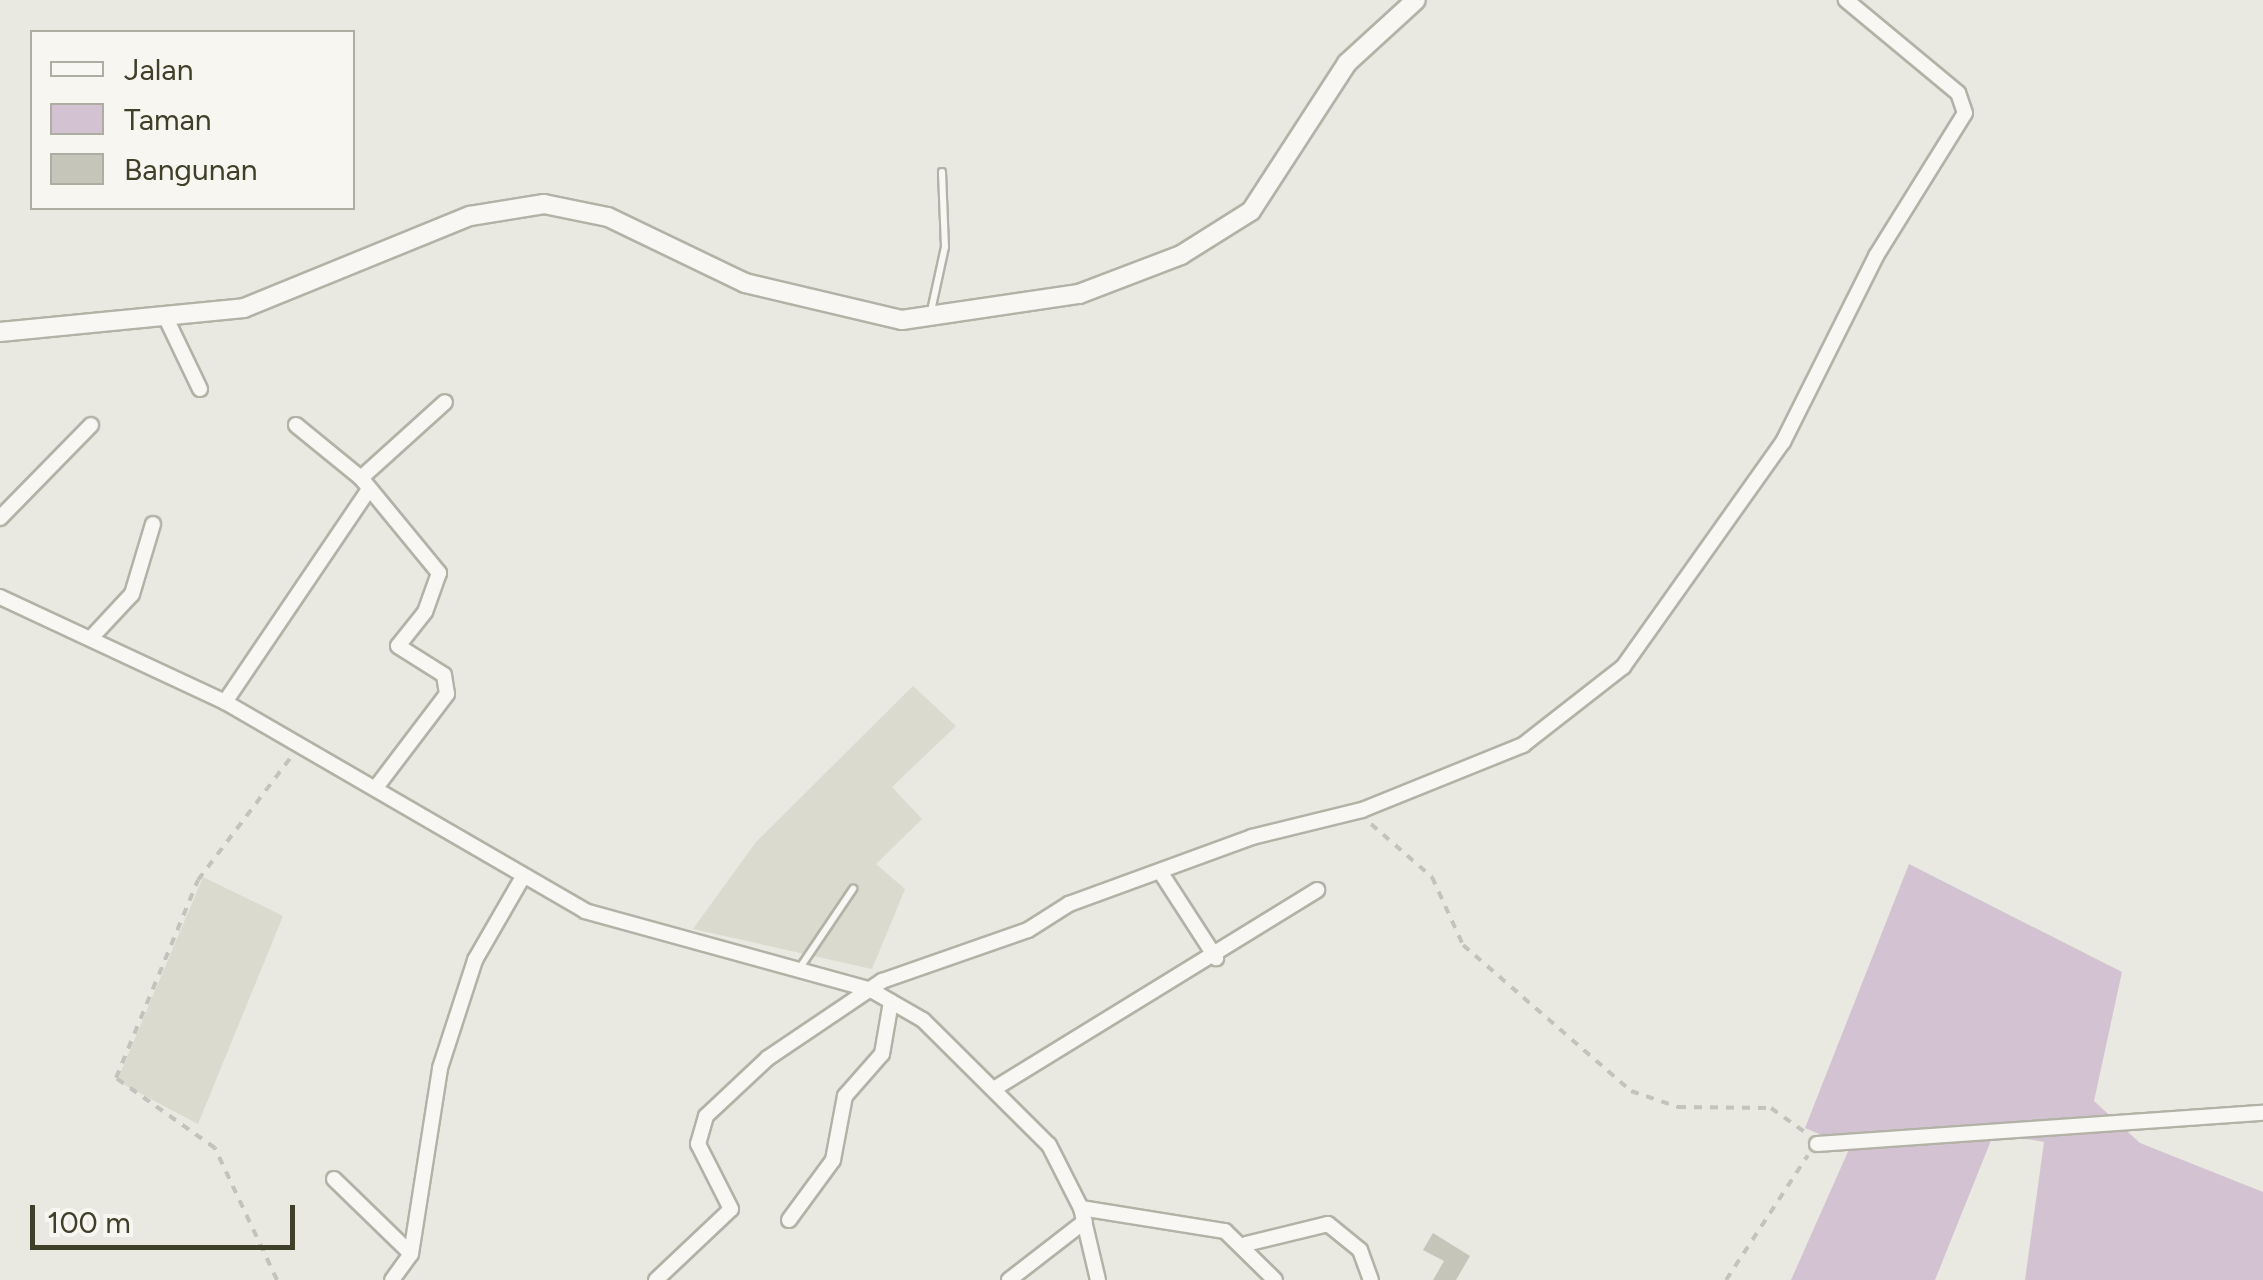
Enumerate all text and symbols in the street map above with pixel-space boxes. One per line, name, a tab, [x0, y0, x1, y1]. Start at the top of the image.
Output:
legend	[30, 30, 355, 210]
text: Jalan	[124, 51, 193, 88]
text: Taman	[124, 101, 212, 138]
text: Bangunan	[124, 151, 258, 188]
scale bar	[35, 1185, 300, 1247]
text: 100 m	[47, 1204, 131, 1241]

